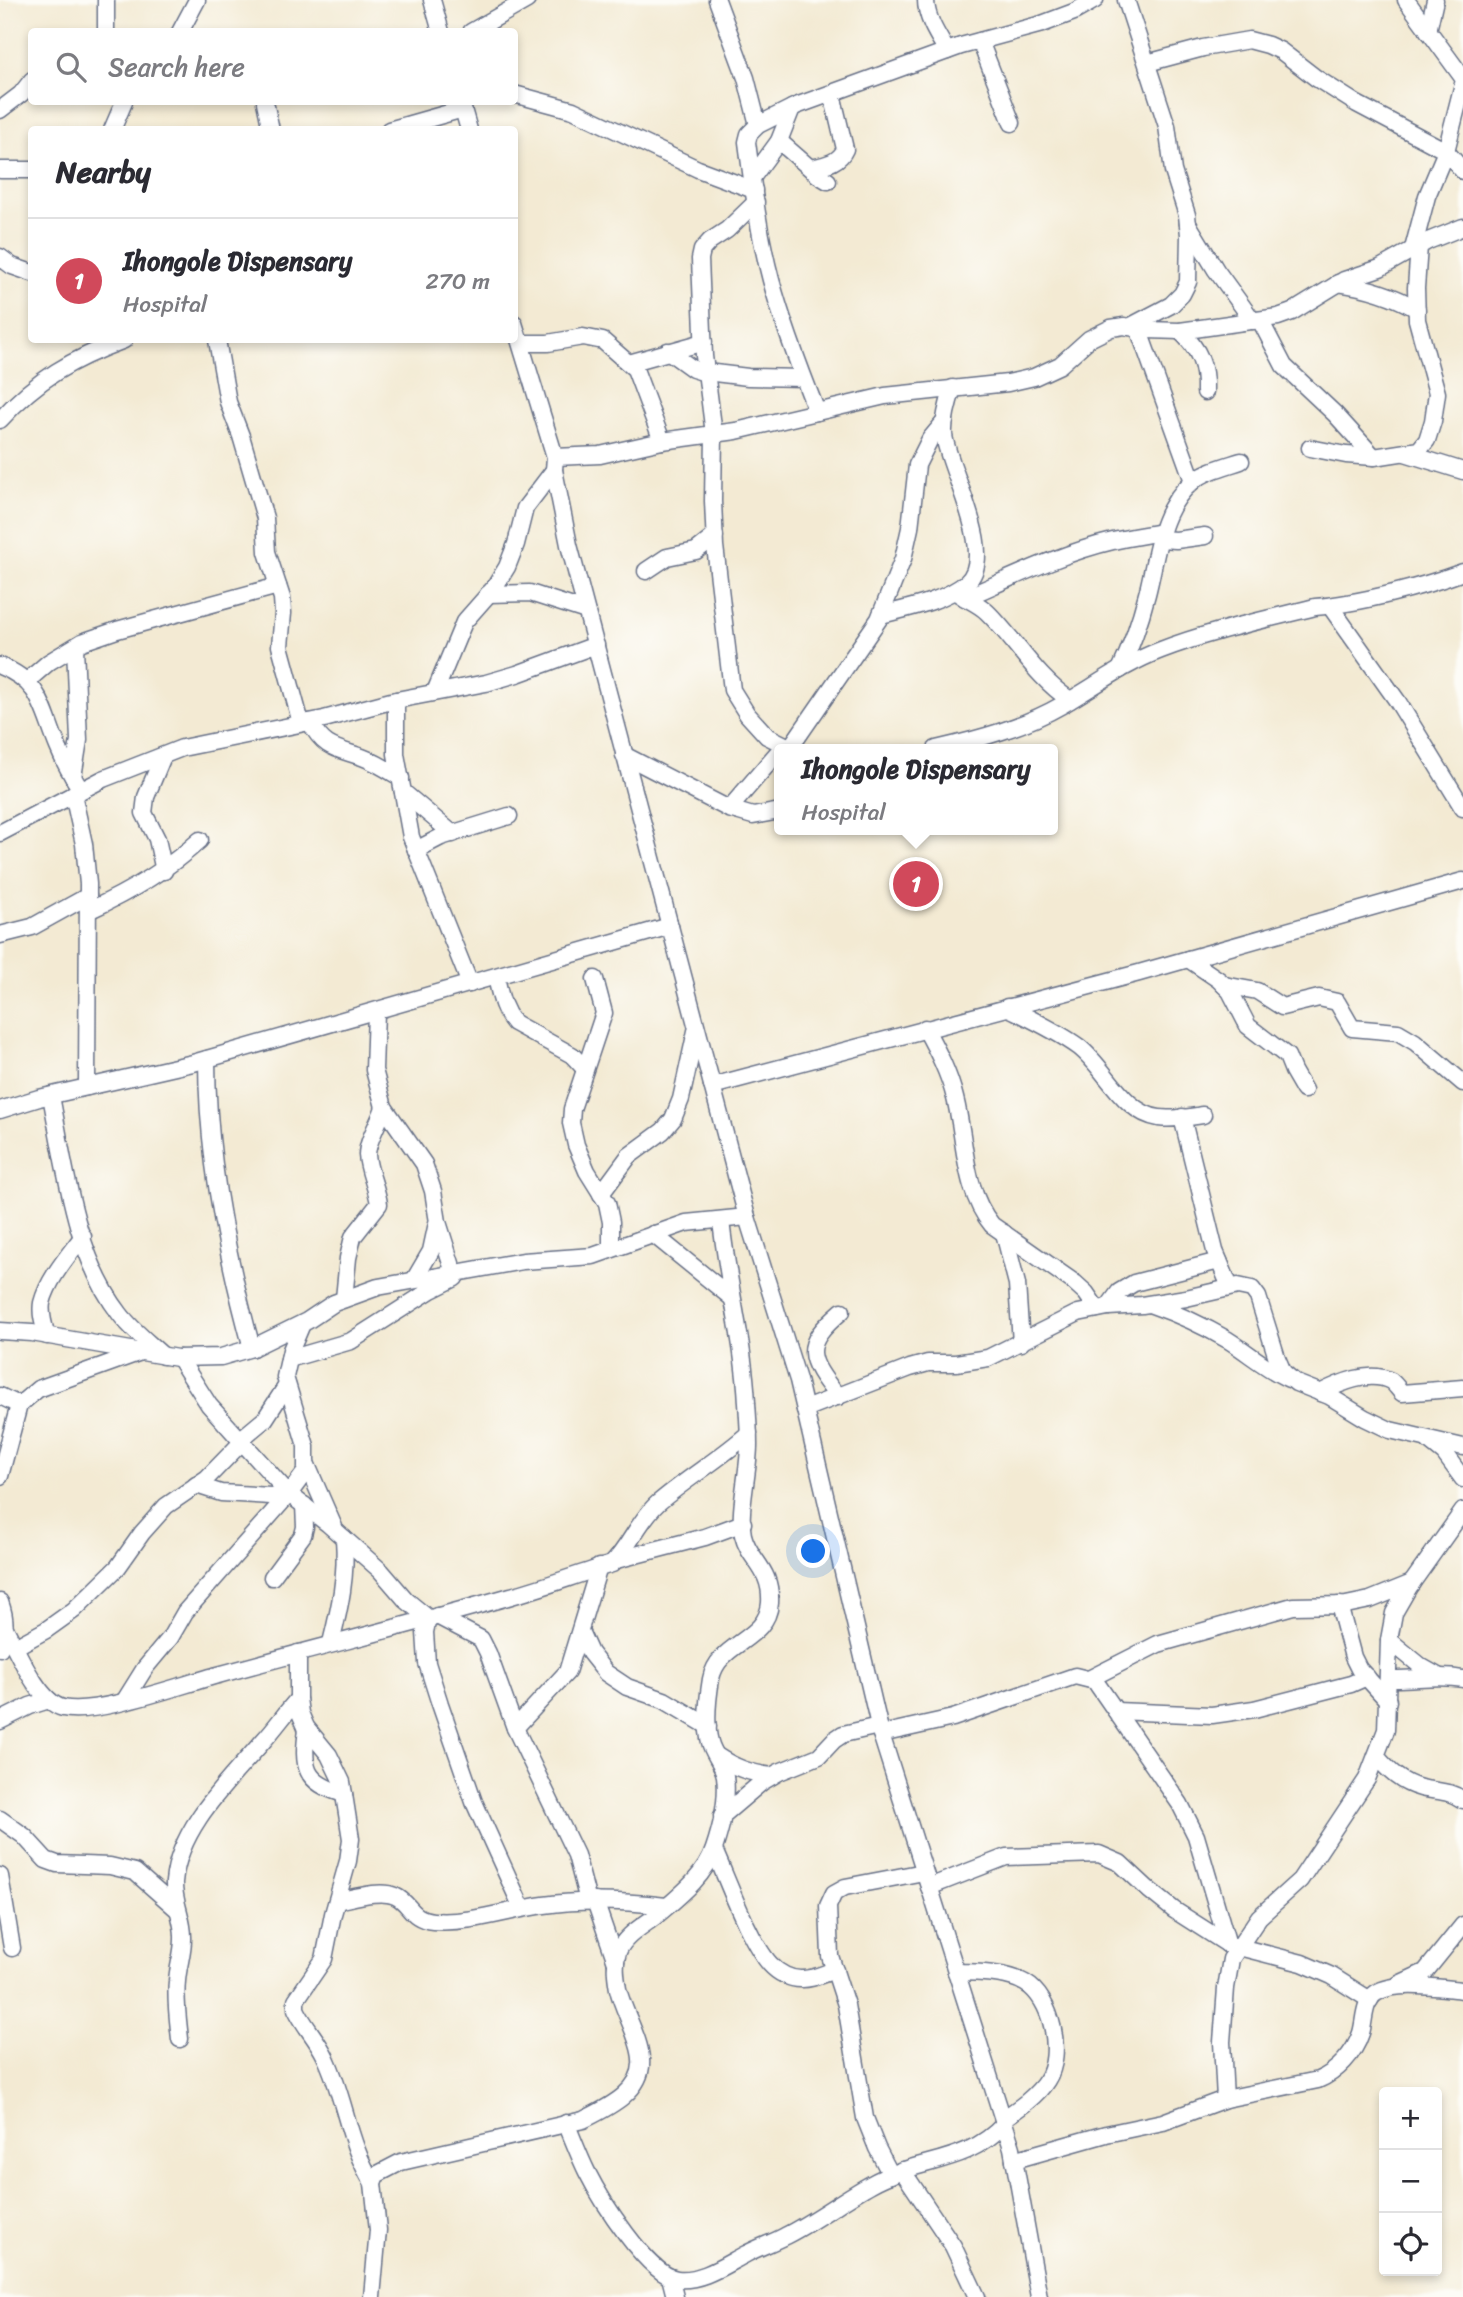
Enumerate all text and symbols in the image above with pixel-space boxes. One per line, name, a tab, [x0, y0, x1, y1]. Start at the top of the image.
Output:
search box	[28, 28, 518, 105]
text: Search here	[108, 44, 245, 90]
icon: search	[52, 48, 90, 86]
text: Nearby	[56, 145, 151, 199]
text: Ihongole Dispensary	[123, 238, 352, 284]
text: 1	[74, 261, 84, 302]
text: 270 m	[425, 261, 490, 302]
text: Hospital	[123, 284, 207, 325]
popup	[774, 744, 1058, 835]
text: Ihongole Dispensary	[801, 746, 1031, 792]
text: Hospital	[801, 792, 886, 833]
pin: 1	[893, 858, 939, 910]
your location	[796, 1534, 830, 1568]
map controls	[1379, 2087, 1442, 2276]
button: +	[1379, 2087, 1442, 2150]
button: −	[1379, 2150, 1442, 2213]
button: locate	[1379, 2213, 1442, 2276]

